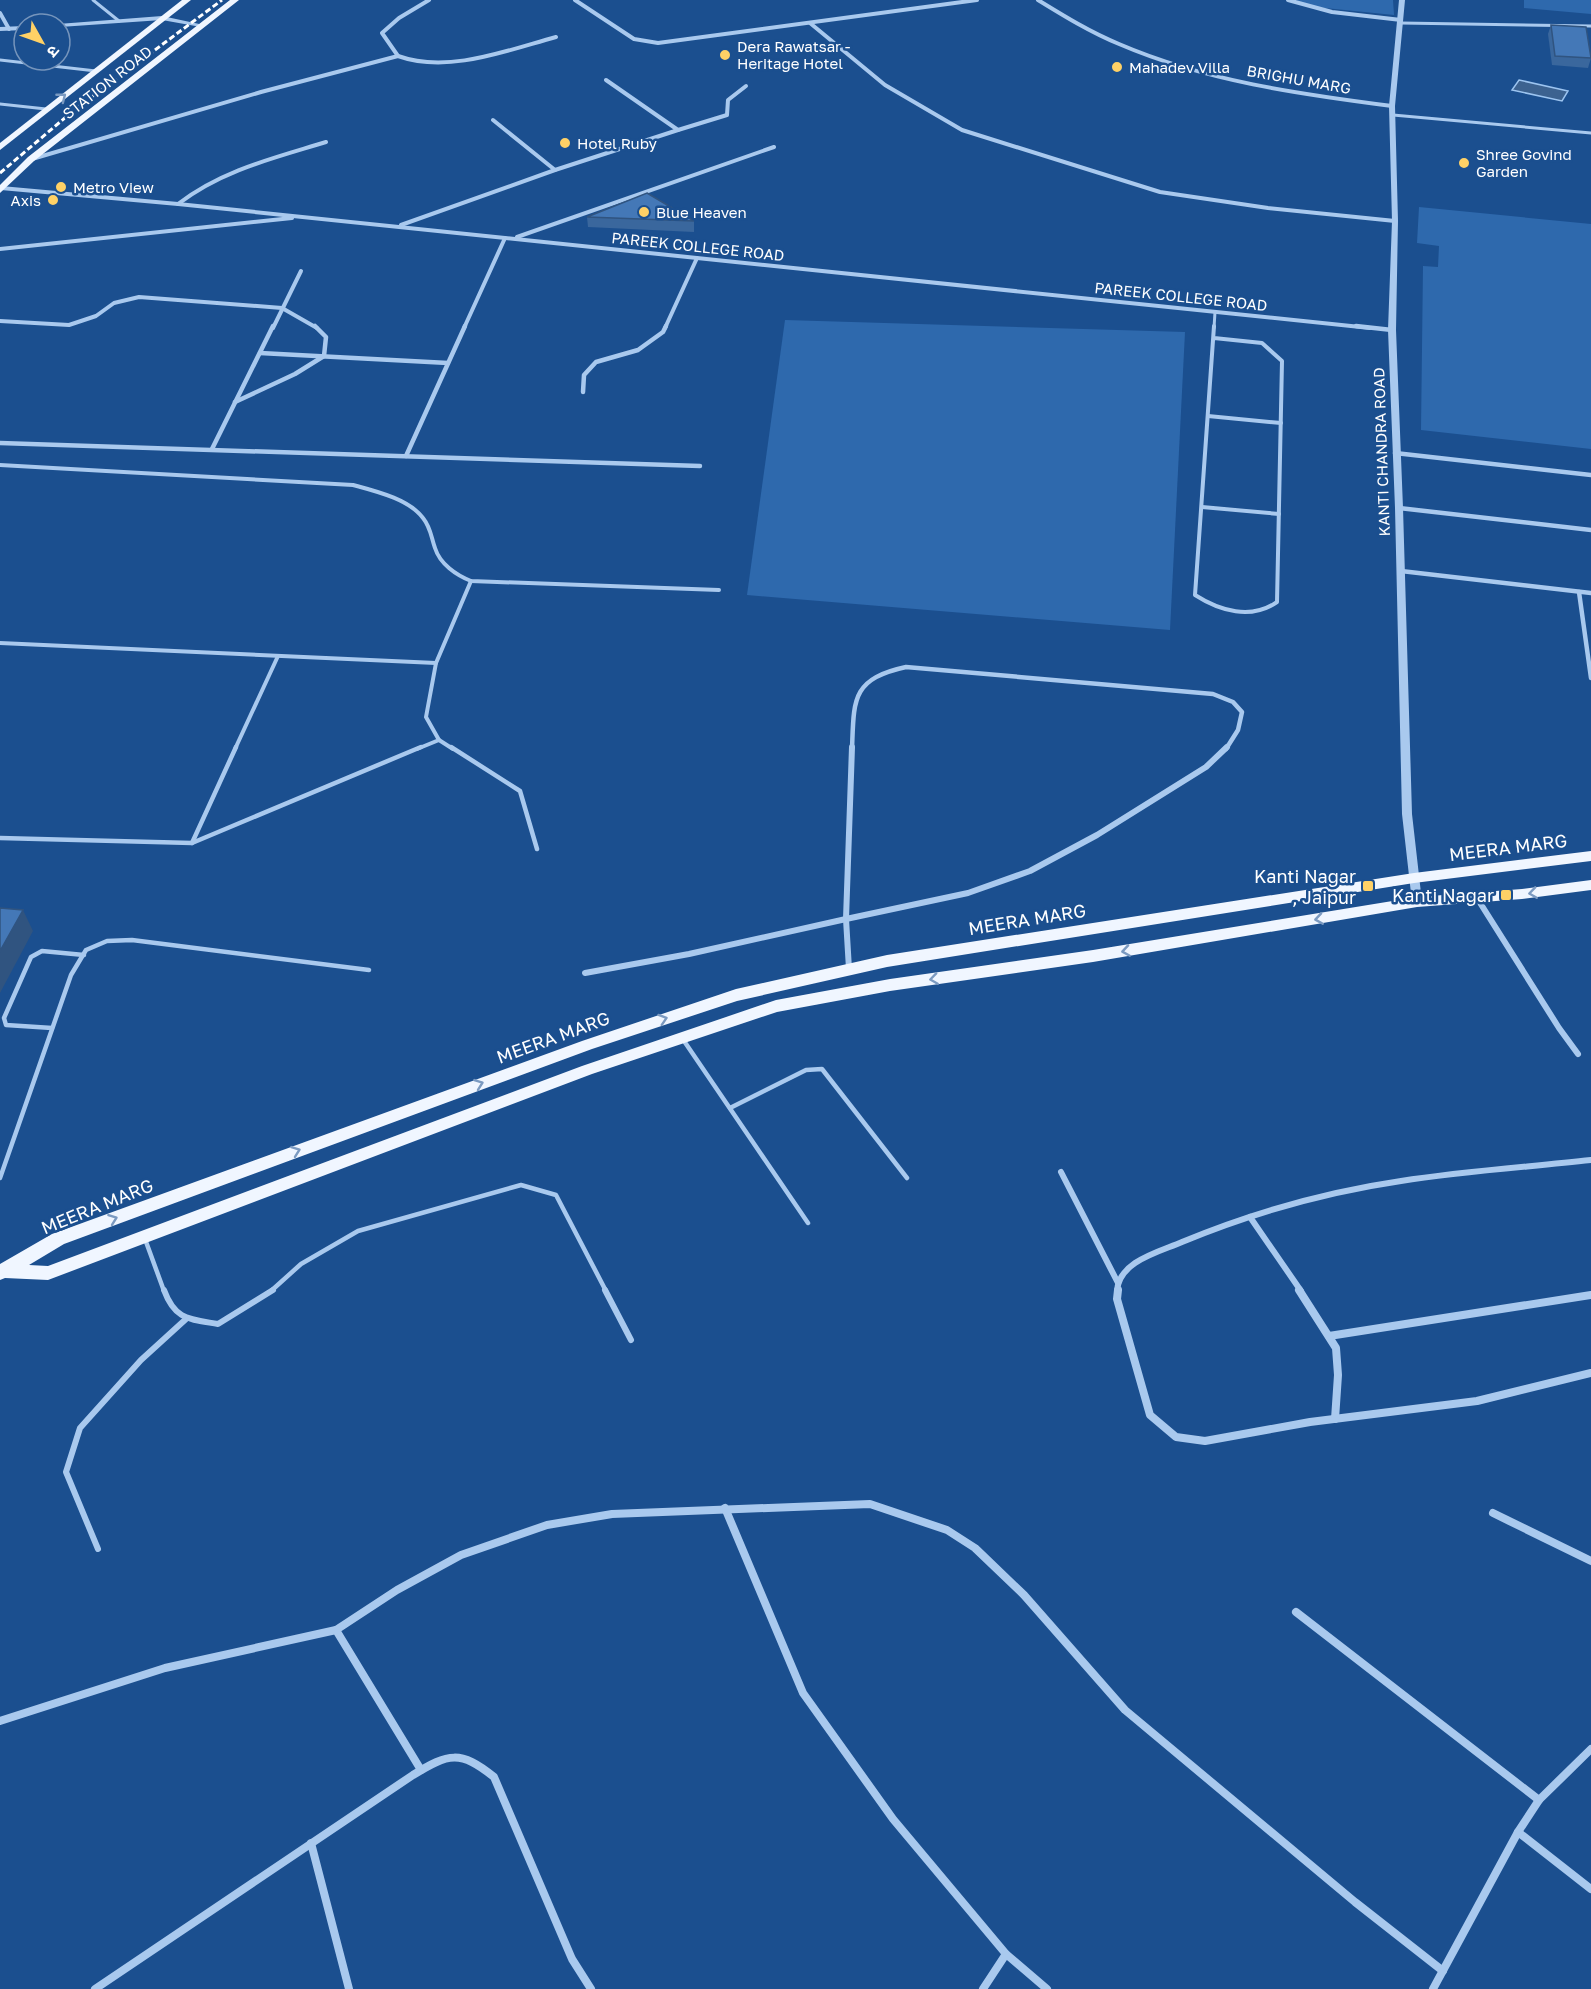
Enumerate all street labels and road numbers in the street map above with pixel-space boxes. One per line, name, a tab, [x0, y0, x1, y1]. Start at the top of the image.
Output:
street label: STATION ROAD	[59, 42, 155, 122]
street label: BRIGHU MARG	[1246, 61, 1352, 97]
street label: PAREEK COLLEGE ROAD	[611, 228, 785, 264]
street label: PAREEK COLLEGE ROAD	[1094, 278, 1268, 314]
street label: KANTI CHANDRA ROAD	[1369, 367, 1393, 537]
street label: MEERA MARG	[1448, 829, 1568, 865]
street label: MEERA MARG	[967, 899, 1087, 939]
street label: MEERA MARG	[493, 1006, 613, 1068]
street label: MEERA MARG	[38, 1174, 156, 1238]

